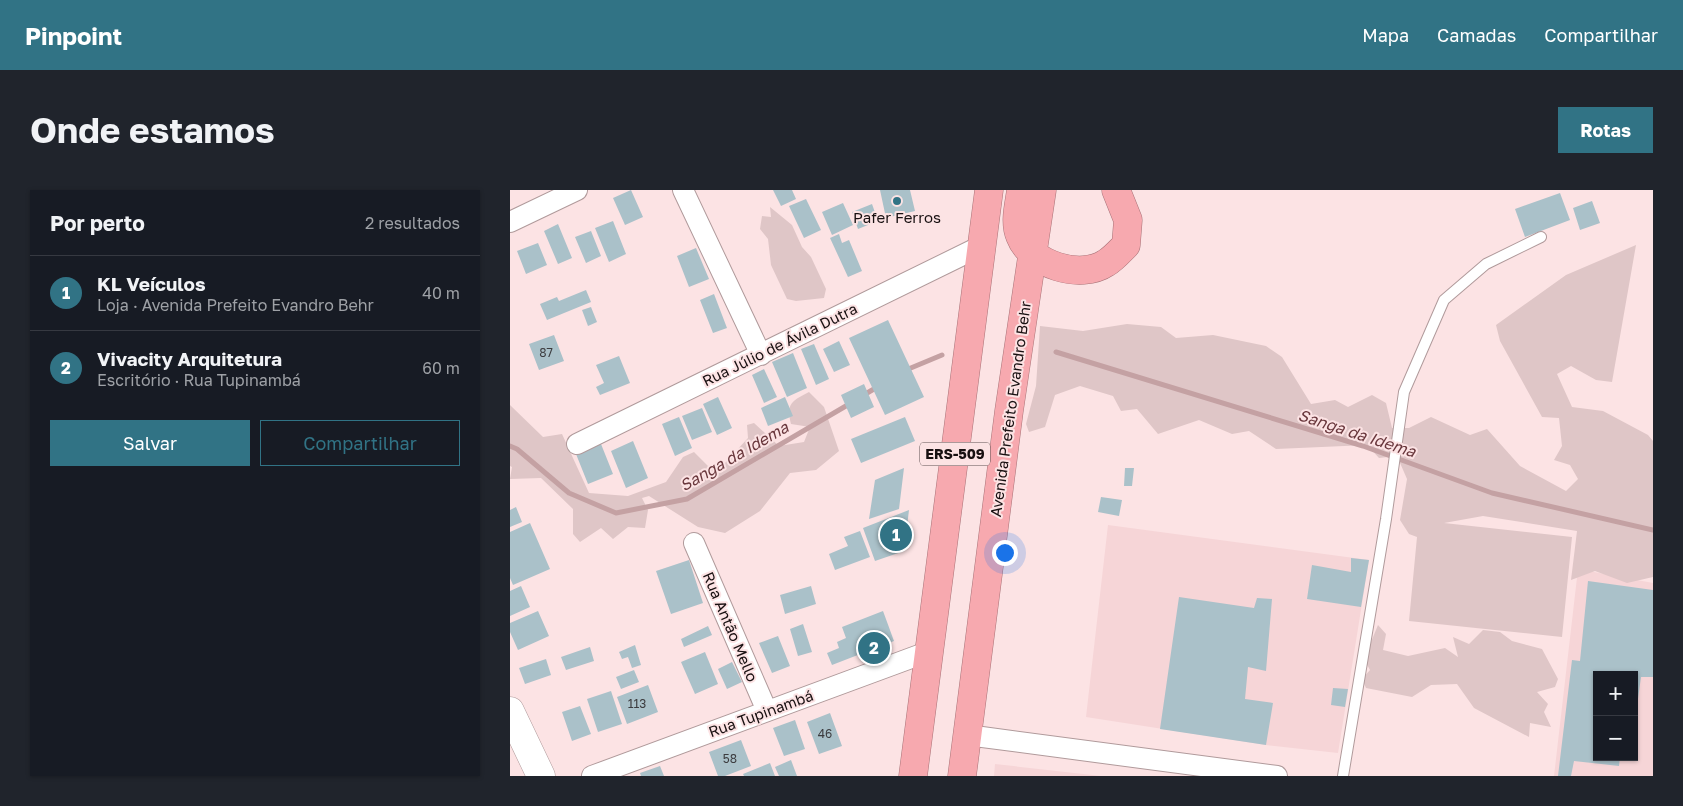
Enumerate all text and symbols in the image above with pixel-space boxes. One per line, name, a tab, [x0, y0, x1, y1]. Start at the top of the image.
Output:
text: Pinpoint	[25, 21, 122, 50]
text: Mapa	[1362, 24, 1409, 46]
text: Camadas	[1437, 24, 1516, 46]
text: Compartilhar	[1544, 24, 1658, 46]
button: Rotas	[1558, 107, 1653, 153]
text: Onde estamos	[30, 109, 275, 151]
marker: Pafer Ferros	[891, 195, 903, 207]
place label: Pafer Ferros	[853, 208, 941, 226]
text: Por perto	[50, 210, 145, 236]
text: 2 resultados	[365, 213, 460, 233]
text: KL Veículos	[97, 272, 206, 295]
text: 1	[62, 283, 70, 303]
text: 40 m	[422, 283, 460, 303]
text: Loja · Avenida Prefeito Evandro Behr	[97, 295, 374, 315]
street label: Rua Júlio de Ávila Dutra	[699, 299, 860, 389]
street label: Avenida Prefeito Evandro Behr	[986, 300, 1034, 518]
house number: 87	[539, 345, 553, 360]
text: Vivacity Arquitetura	[97, 347, 282, 370]
text: 2	[61, 358, 71, 378]
text: 60 m	[422, 358, 460, 378]
text: Escritório · Rua Tupinambá	[97, 370, 301, 390]
water label: Sanga da Idema	[1296, 405, 1419, 462]
water label: Sanga da Idema	[676, 416, 793, 495]
button: Salvar	[50, 420, 250, 466]
button: Compartilhar	[260, 420, 460, 466]
road number: ERS-509	[920, 442, 990, 466]
pin: 1	[880, 516, 912, 554]
your location	[992, 540, 1018, 566]
street label: Rua Antão Mello	[700, 569, 762, 684]
pin: 2	[858, 629, 890, 667]
map controls	[1593, 671, 1638, 761]
button: +	[1593, 671, 1638, 716]
street label: Rua Tupinambá	[706, 686, 815, 740]
house number: 113	[628, 696, 646, 711]
button: −	[1593, 716, 1638, 761]
house number: 46	[818, 726, 832, 741]
house number: 58	[723, 751, 737, 766]

